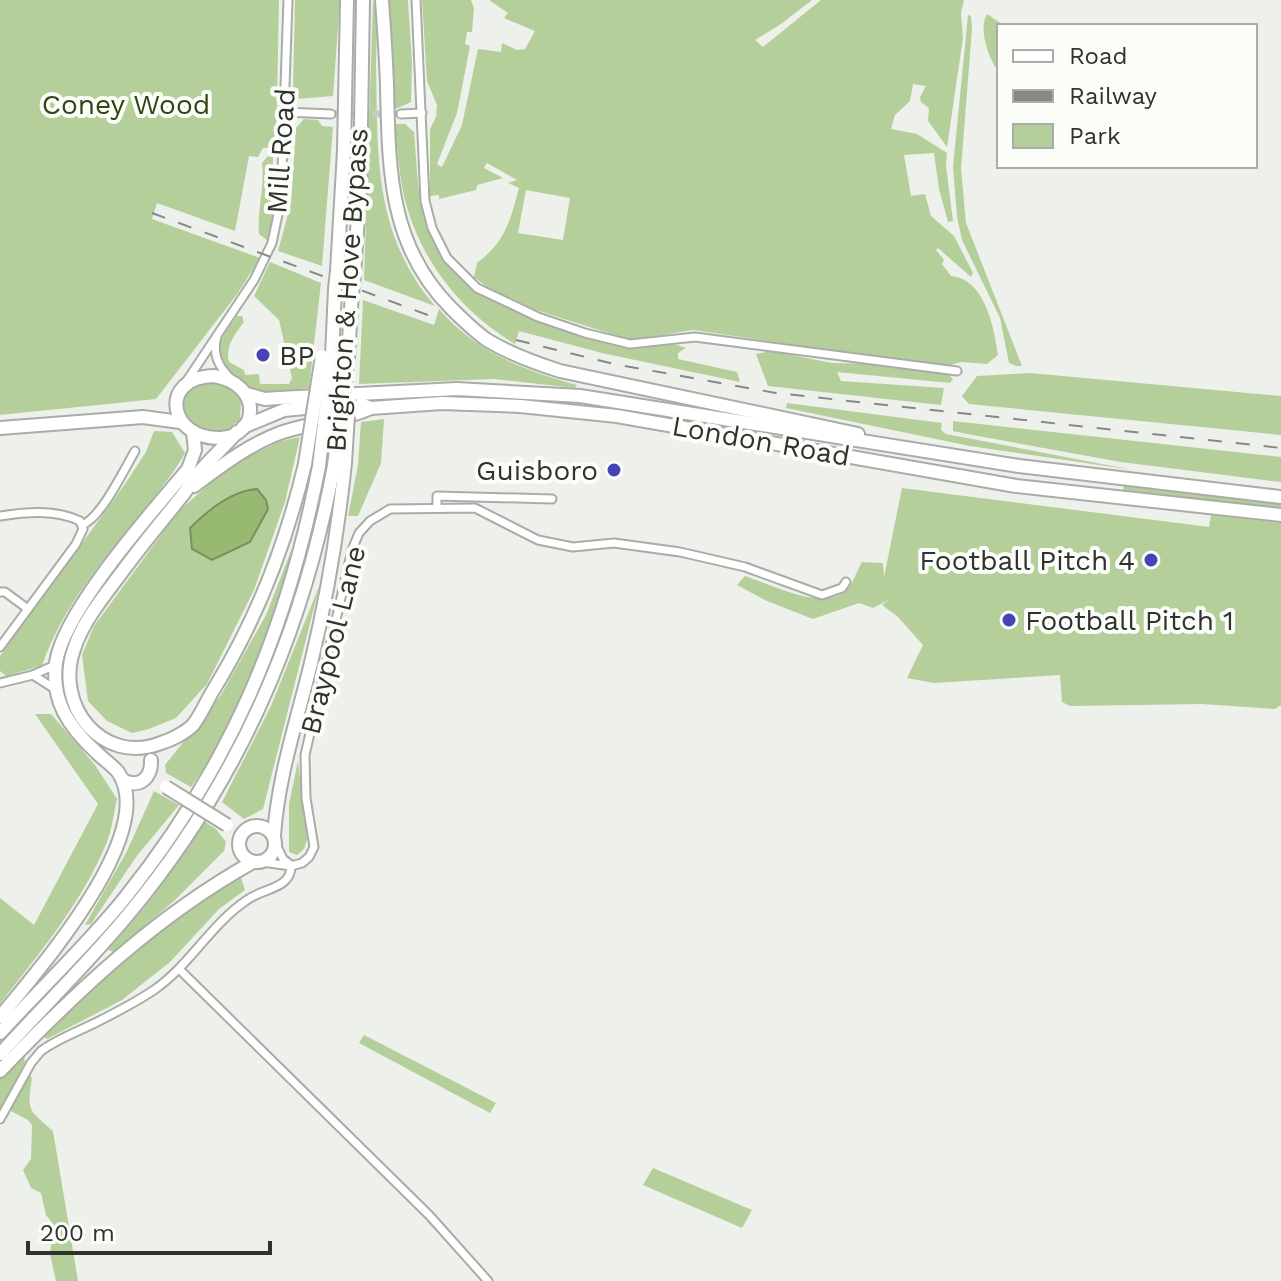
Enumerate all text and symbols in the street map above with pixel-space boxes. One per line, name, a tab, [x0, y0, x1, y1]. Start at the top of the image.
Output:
legend	[997, 24, 1257, 168]
text: Road	[1069, 42, 1128, 70]
text: Railway	[1069, 82, 1158, 110]
street label: Mill Road	[260, 87, 302, 215]
park label: Coney Wood	[42, 88, 210, 121]
text: Park	[1069, 122, 1121, 150]
street label: Brighton & Hove Bypass	[319, 127, 375, 453]
place label: BP	[279, 339, 314, 372]
marker: BP	[254, 346, 272, 364]
street label: London Road	[669, 409, 853, 473]
place label: Guisboro	[476, 454, 598, 487]
marker: Guisboro	[605, 461, 623, 479]
street label: Braypool Lane	[294, 542, 372, 738]
place label: Football Pitch 4	[919, 544, 1135, 577]
marker: Football Pitch 4	[1142, 551, 1160, 569]
place label: Football Pitch 1	[1025, 604, 1234, 637]
marker: Football Pitch 1	[1000, 611, 1018, 629]
scale bar	[28, 1205, 270, 1255]
text: 200 m	[40, 1219, 115, 1247]

